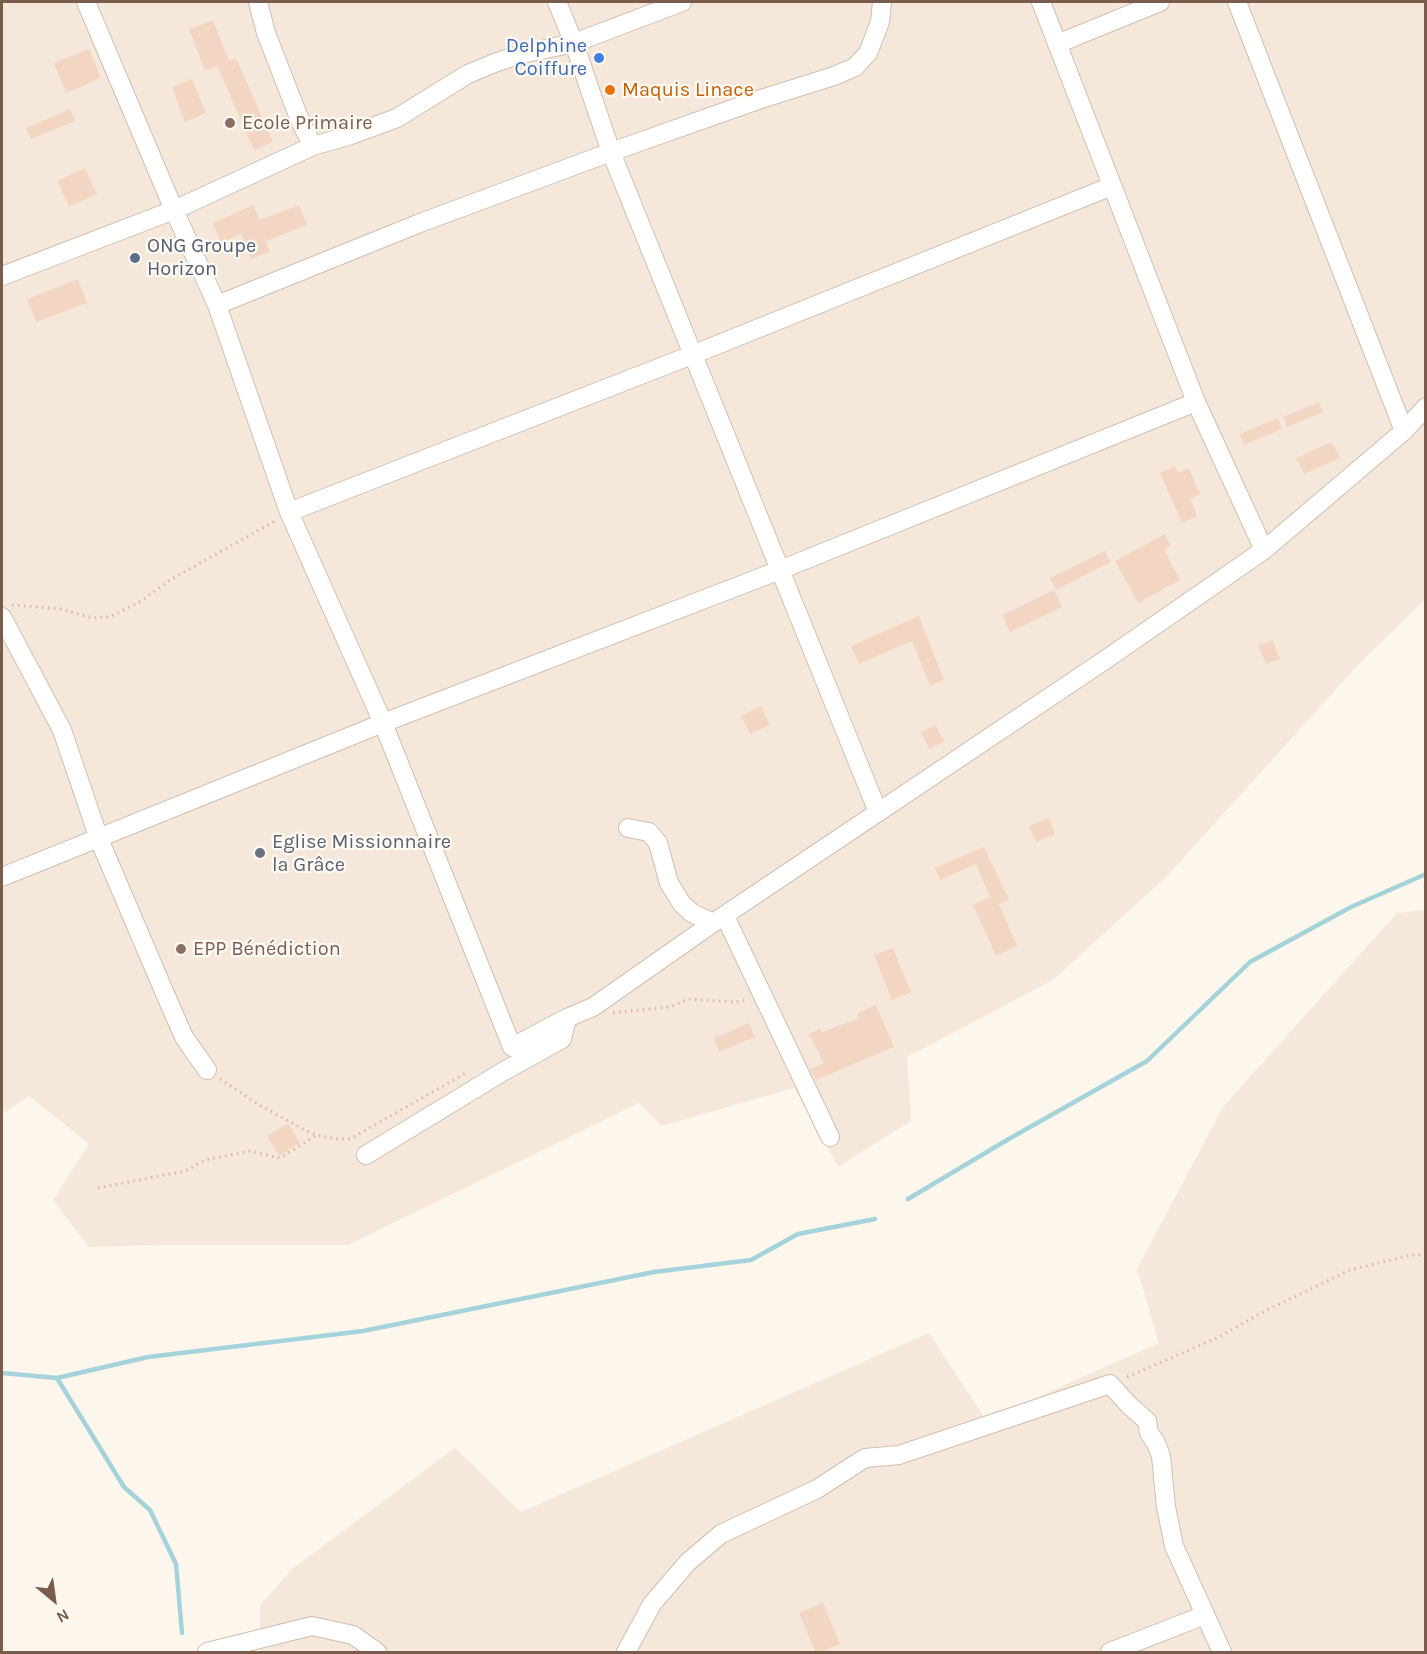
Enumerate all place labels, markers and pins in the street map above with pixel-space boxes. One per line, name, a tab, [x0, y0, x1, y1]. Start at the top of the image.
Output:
place label: Delphine Coiffure	[506, 34, 587, 81]
marker: Delphine Coiffure	[592, 51, 606, 65]
place label: Maquis Linace	[622, 78, 754, 102]
marker: Maquis Linace	[603, 83, 617, 97]
place label: Ecole Primaire	[242, 111, 373, 135]
marker: Ecole Primaire	[223, 116, 237, 130]
place label: ONG Groupe Horizon	[147, 234, 256, 281]
marker: ONG Groupe Horizon	[128, 251, 142, 265]
place label: Eglise Missionnaire la Grâce	[272, 830, 451, 877]
marker: Eglise Missionnaire la Grâce	[253, 846, 267, 860]
place label: EPP Bénédiction	[193, 937, 341, 961]
marker: EPP Bénédiction	[174, 942, 188, 956]

